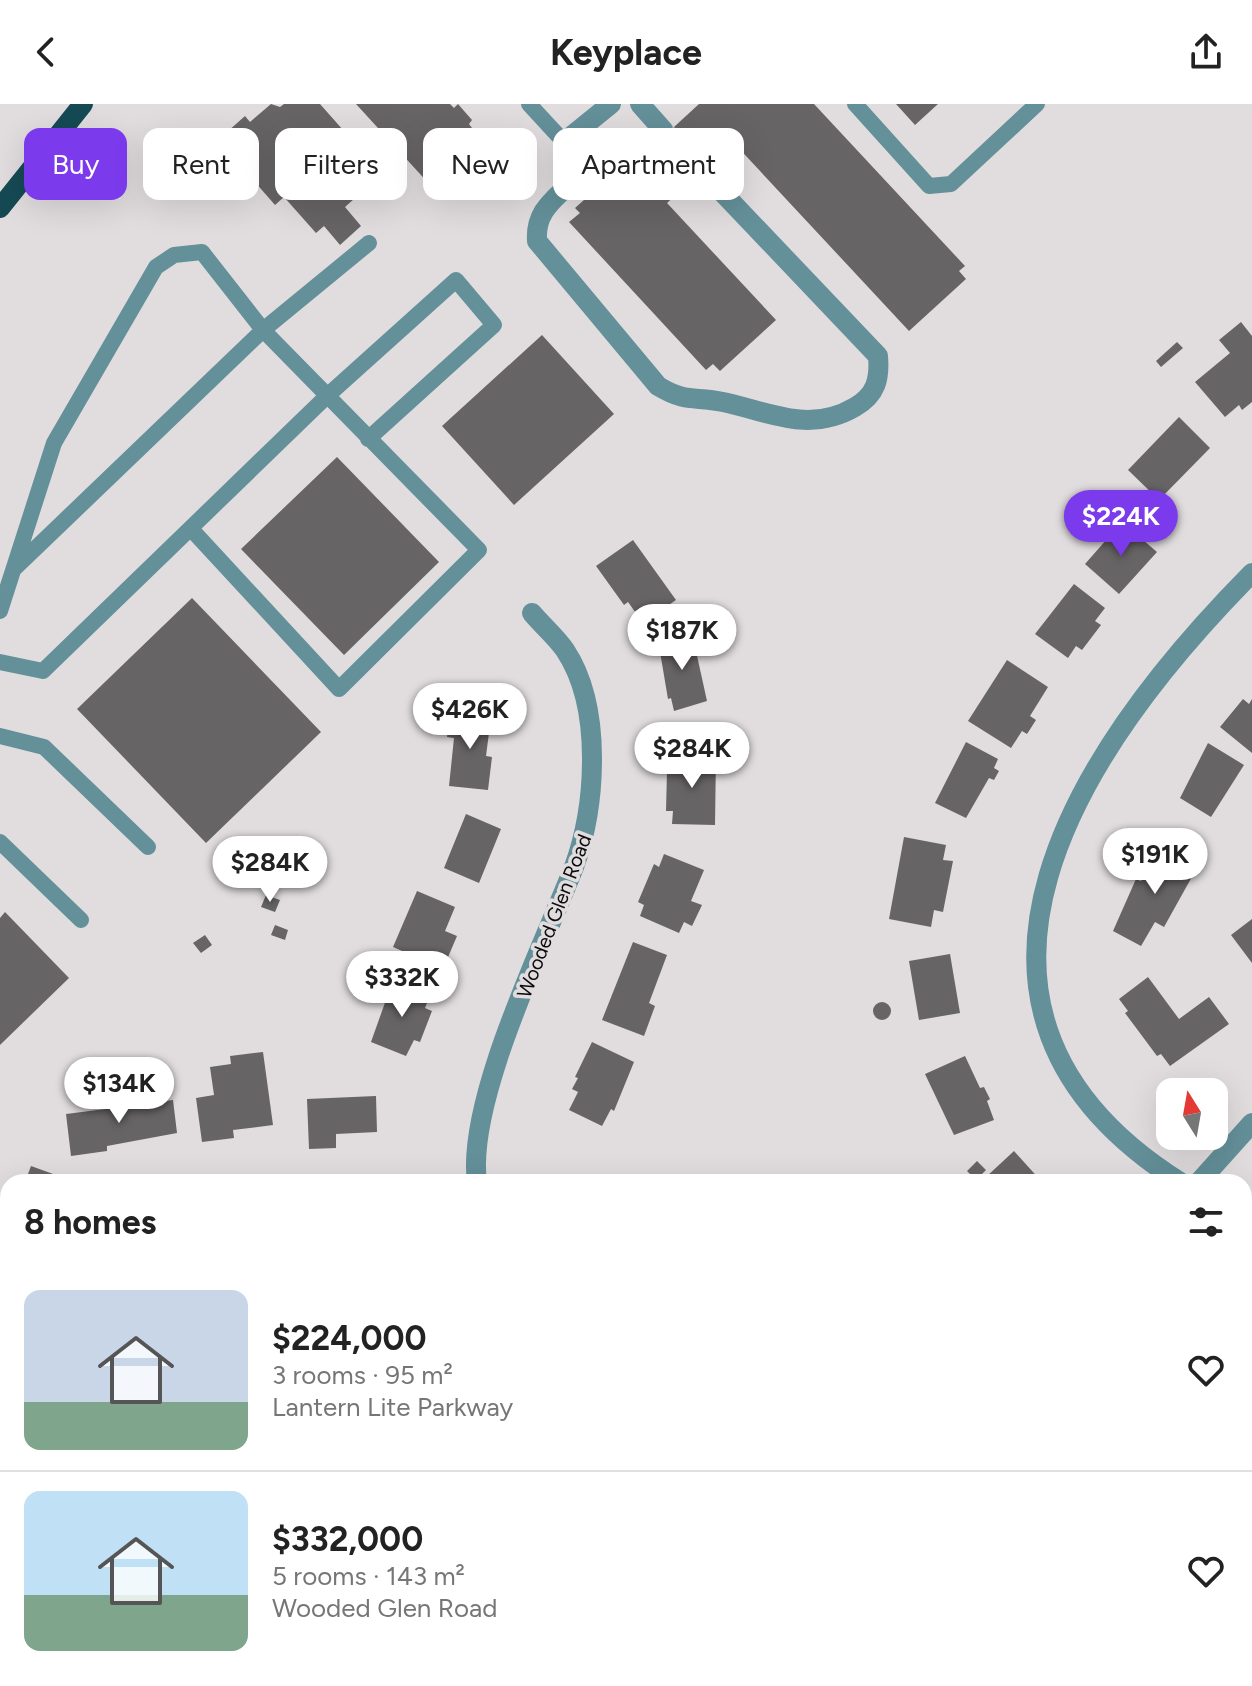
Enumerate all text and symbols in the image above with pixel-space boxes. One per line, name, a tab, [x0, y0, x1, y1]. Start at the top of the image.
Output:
icon: back	[24, 30, 68, 74]
icon: share	[1184, 30, 1228, 74]
text: Keyplace	[550, 31, 702, 74]
chip: Buy	[24, 128, 127, 200]
chip: Rent	[143, 128, 259, 200]
chip: Filters	[275, 128, 407, 200]
chip: New	[423, 128, 537, 200]
chip: Apartment	[553, 128, 744, 200]
pin: $224K	[1065, 490, 1177, 558]
text: $224K	[1082, 500, 1160, 532]
pin: $187K	[626, 604, 738, 672]
text: $187K	[645, 614, 719, 646]
pin: $426K	[414, 683, 526, 751]
text: $426K	[431, 693, 509, 725]
pin: $284K	[636, 722, 748, 790]
text: $284K	[652, 732, 732, 764]
pin: $191K	[1099, 828, 1211, 896]
street label: Wooded Glen Road	[512, 831, 596, 1001]
pin: $284K	[214, 836, 326, 904]
text: $191K	[1121, 838, 1189, 870]
text: $284K	[230, 846, 310, 878]
pin: $332K	[346, 951, 458, 1019]
text: $332K	[364, 961, 440, 993]
pin: $134K	[63, 1057, 175, 1125]
text: $134K	[82, 1067, 156, 1099]
north arrow	[1156, 1078, 1228, 1150]
map controls	[1156, 1078, 1228, 1150]
icon: filters	[1184, 1200, 1228, 1244]
text: 8 homes	[24, 1202, 156, 1243]
text: $224,000	[272, 1318, 427, 1359]
icon: home	[88, 1322, 184, 1418]
icon: heart	[1184, 1348, 1228, 1392]
text: 3 rooms · 95 m²	[272, 1359, 453, 1391]
text: Lantern Lite Parkway	[272, 1391, 513, 1423]
text: $332,000	[272, 1519, 423, 1560]
icon: home	[88, 1523, 184, 1619]
icon: heart	[1184, 1549, 1228, 1593]
text: 5 rooms · 143 m²	[272, 1560, 465, 1592]
text: Wooded Glen Road	[272, 1592, 498, 1624]

